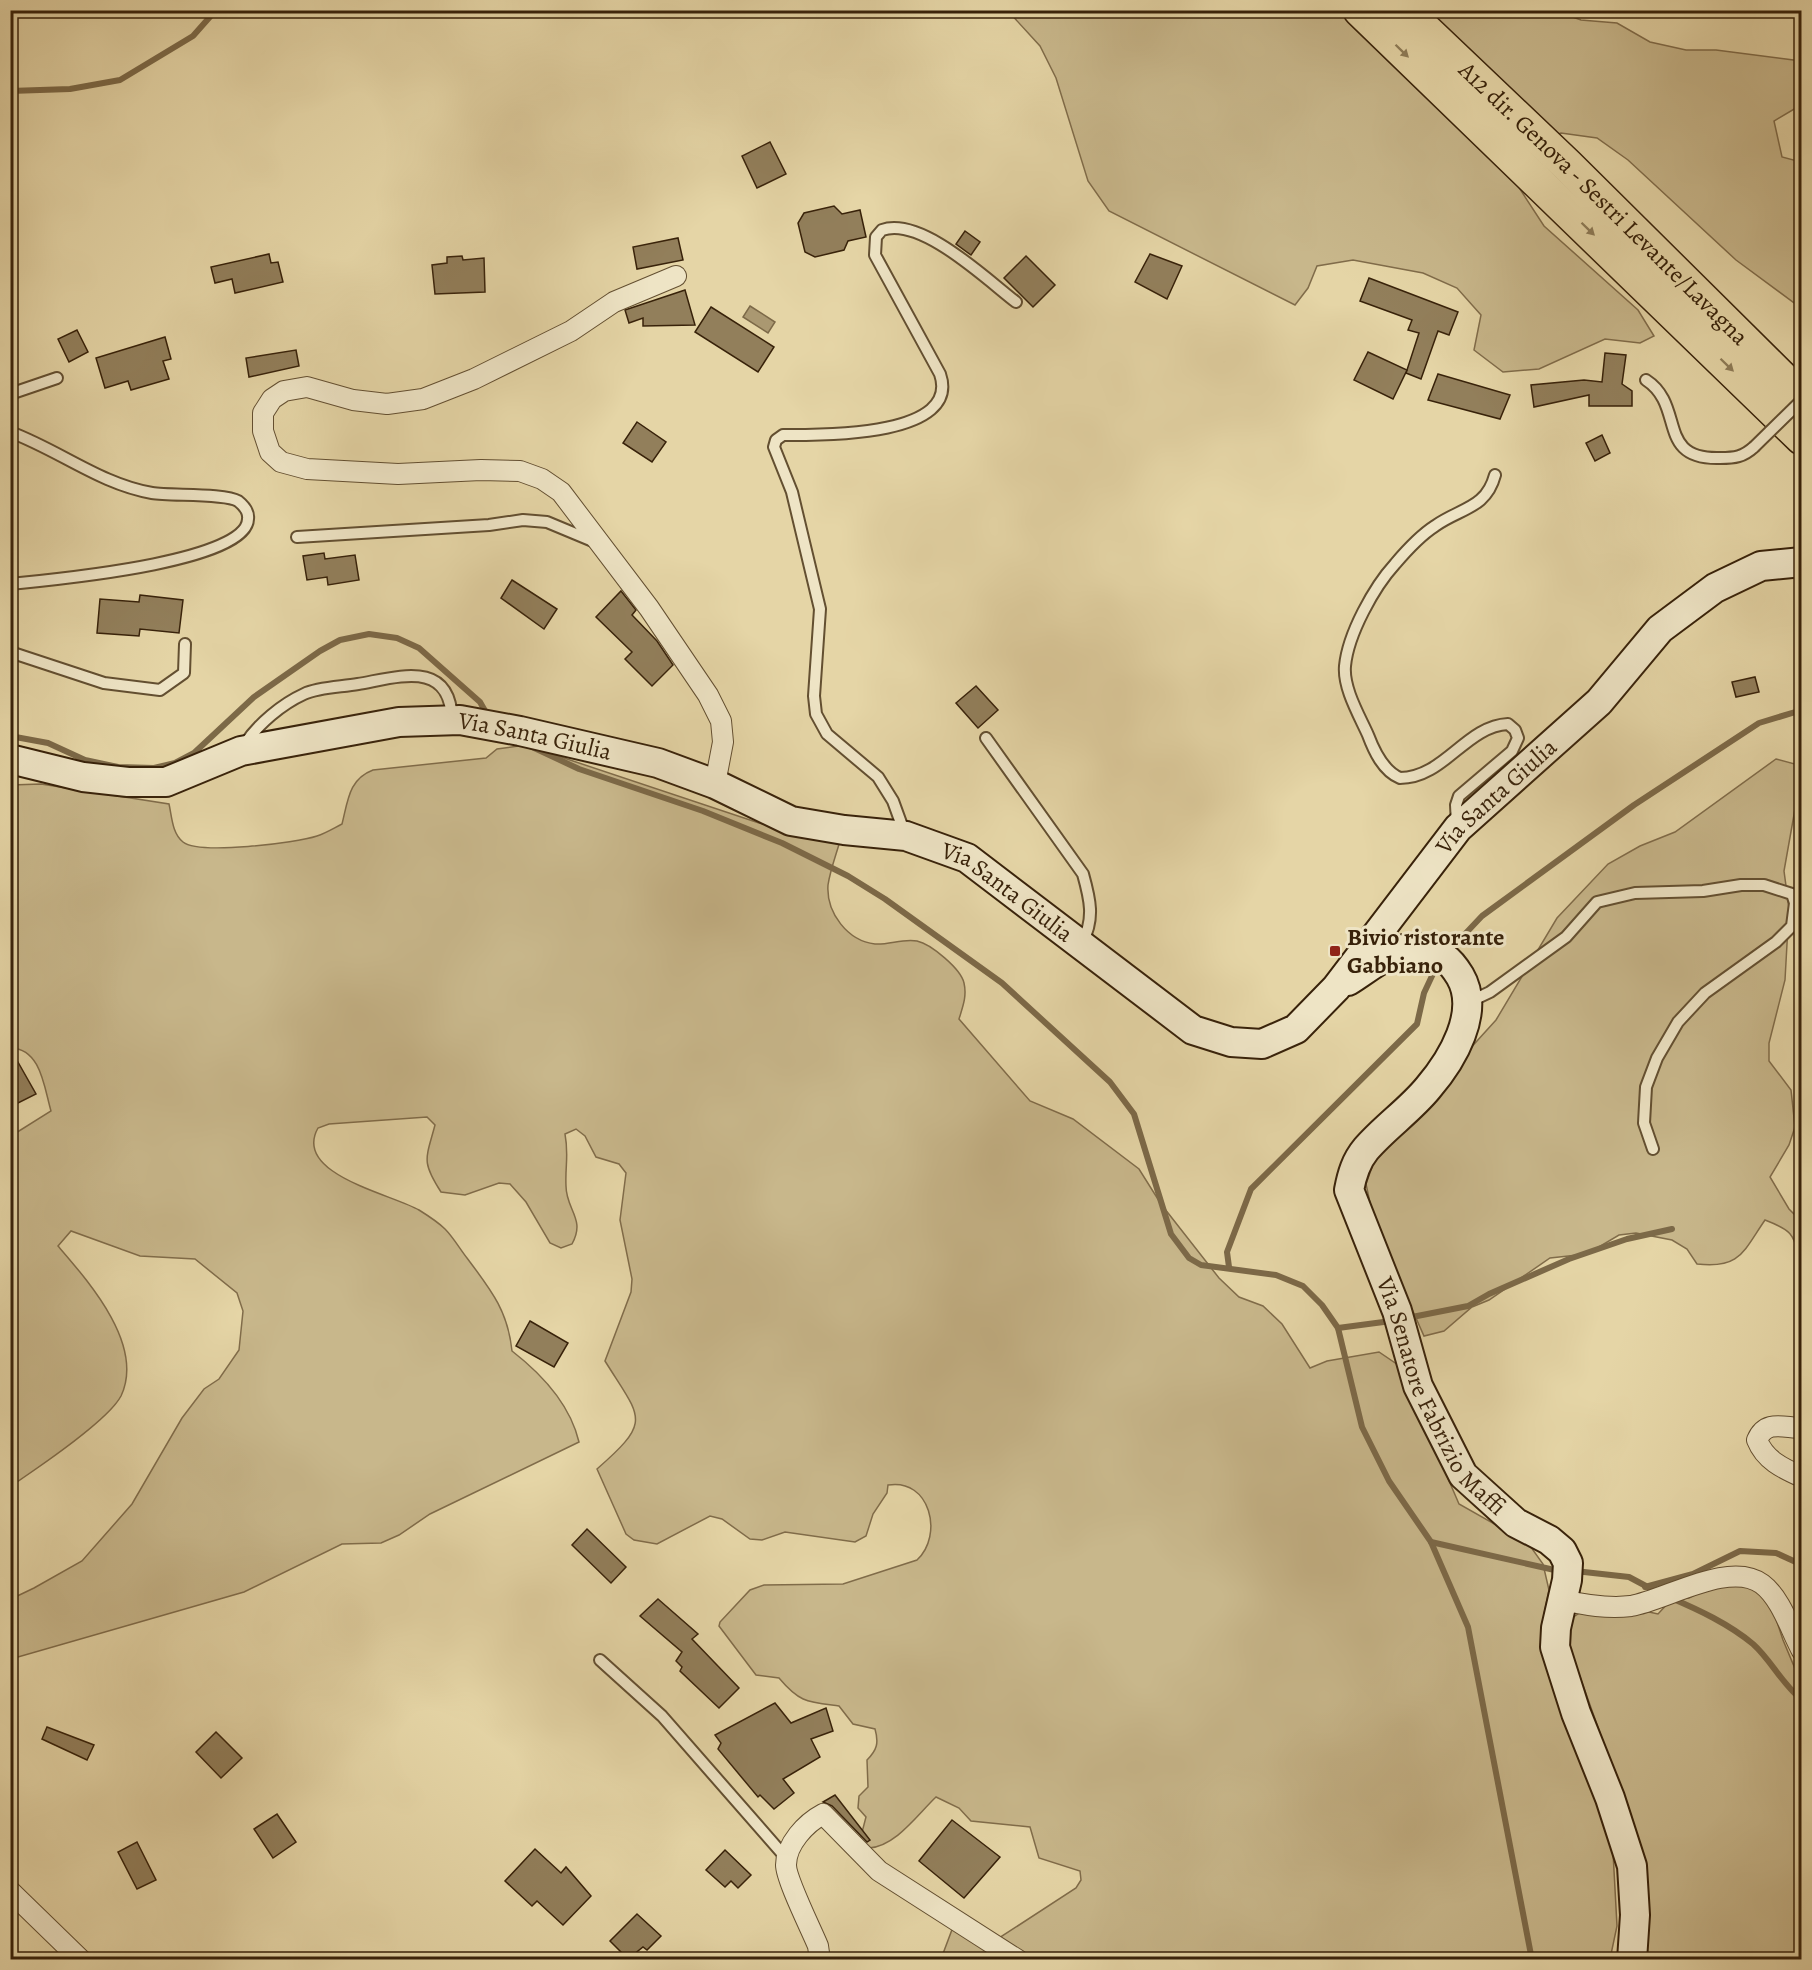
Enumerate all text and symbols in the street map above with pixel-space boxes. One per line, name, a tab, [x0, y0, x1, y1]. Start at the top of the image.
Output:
one-way arrow	[1394, 44, 1409, 57]
street label: A12 dir. Genova - Sestri Levante/Lavagna	[1451, 54, 1756, 353]
one-way arrow	[1580, 222, 1595, 236]
one-way arrow	[1720, 358, 1734, 372]
street label: Via Santa Giulia	[455, 704, 616, 768]
street label: Via Santa Giulia	[1427, 731, 1564, 861]
street label: Via Santa Giulia	[936, 834, 1081, 950]
place label: Bivio ristorante Gabbiano	[1347, 921, 1504, 981]
marker: Bivio ristorante Gabbiano	[1328, 944, 1342, 958]
street label: Via Senatore Fabrizio Maffi	[1369, 1271, 1513, 1522]

